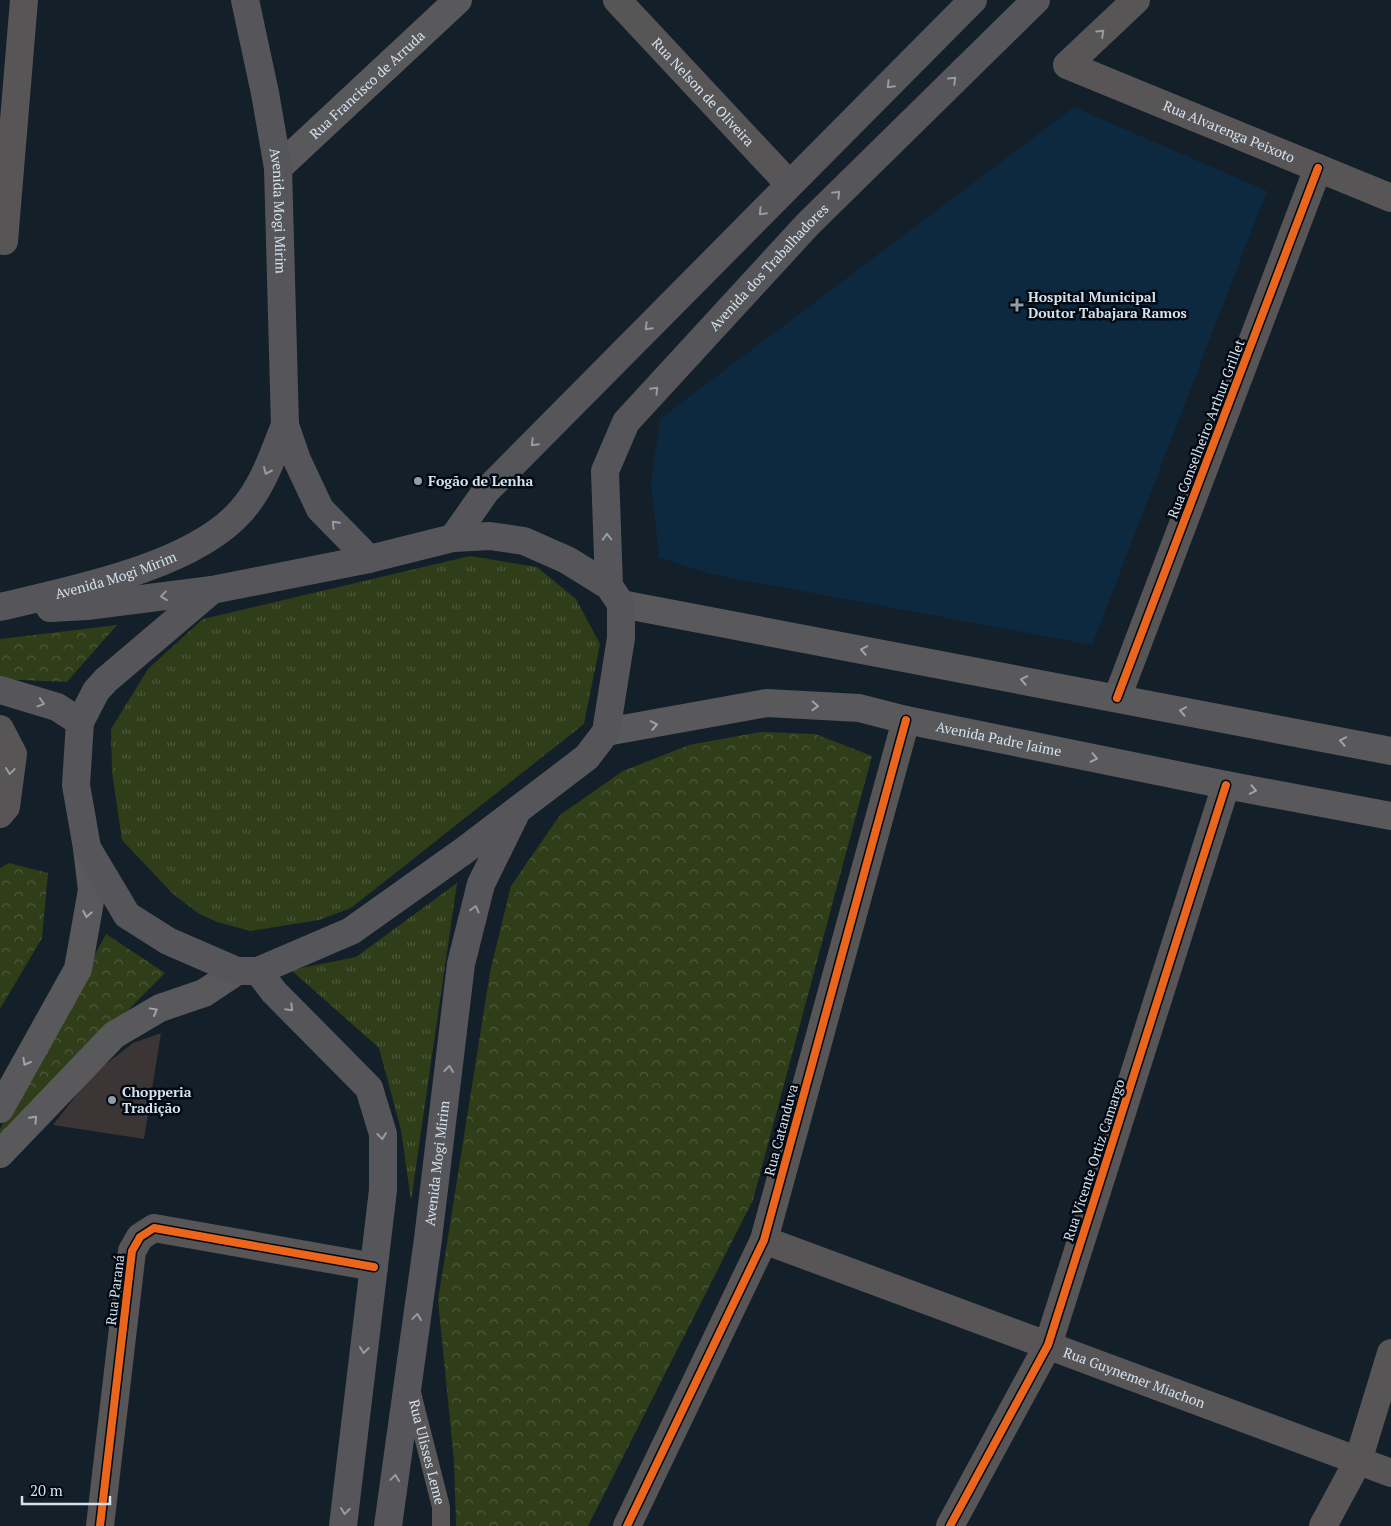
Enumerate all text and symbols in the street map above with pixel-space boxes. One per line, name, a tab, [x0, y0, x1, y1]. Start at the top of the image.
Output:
street label: Rua Francisco de Arruda	[305, 26, 429, 143]
one-way arrow	[1096, 30, 1105, 39]
street label: Rua Nelson de Oliveira	[648, 33, 759, 150]
one-way arrow	[948, 77, 957, 86]
one-way arrow	[887, 79, 896, 88]
street label: Rua Alvarenga Peixoto	[1161, 96, 1298, 167]
street label: Avenida Mogi Mirim	[266, 146, 291, 274]
one-way arrow	[832, 191, 841, 200]
street label: Avenida dos Trabalhadores	[705, 199, 832, 335]
one-way arrow	[759, 206, 768, 215]
place label: Hospital Municipal Doutor Tabajara Ramos	[1028, 287, 1187, 322]
marker: Hospital Municipal Doutor Tabajara Ramos	[1010, 298, 1024, 312]
one-way arrow	[645, 321, 654, 330]
street label: Rua Conselheiro Arthur Grillet	[1163, 336, 1249, 521]
one-way arrow	[650, 387, 659, 396]
one-way arrow	[530, 437, 539, 446]
one-way arrow	[262, 466, 273, 475]
place label: Fogão de Lenha	[428, 471, 533, 490]
marker: Fogão de Lenha	[412, 475, 424, 487]
one-way arrow	[332, 520, 341, 529]
one-way arrow	[601, 533, 612, 541]
street label: Avenida Mogi Mirim	[53, 547, 179, 603]
one-way arrow	[160, 590, 168, 601]
one-way arrow	[860, 646, 869, 656]
one-way arrow	[1019, 676, 1028, 686]
one-way arrow	[37, 697, 45, 707]
one-way arrow	[811, 700, 819, 711]
one-way arrow	[1179, 707, 1188, 717]
street label: Avenida Padre Jaime	[935, 716, 1063, 760]
one-way arrow	[650, 720, 658, 730]
one-way arrow	[1339, 737, 1348, 747]
one-way arrow	[1090, 752, 1099, 763]
one-way arrow	[6, 767, 16, 776]
one-way arrow	[1249, 785, 1258, 795]
one-way arrow	[469, 904, 480, 913]
one-way arrow	[83, 910, 93, 919]
one-way arrow	[284, 1002, 293, 1011]
one-way arrow	[149, 1008, 158, 1018]
one-way arrow	[22, 1057, 32, 1066]
one-way arrow	[443, 1065, 454, 1073]
street label: Rua Vicente Ortiz Camargo	[1058, 1076, 1129, 1243]
place label: Chopperia Tradição	[122, 1082, 192, 1117]
street label: Rua Catanduva	[759, 1082, 802, 1178]
marker: Chopperia Tradição	[106, 1094, 118, 1106]
street label: Avenida Mogi Mirim	[420, 1099, 454, 1227]
one-way arrow	[28, 1115, 37, 1124]
one-way arrow	[376, 1132, 387, 1140]
street label: Rua Paraná	[101, 1254, 128, 1326]
one-way arrow	[412, 1312, 422, 1321]
street label: Rua Guynemer Miachon	[1061, 1342, 1209, 1412]
one-way arrow	[359, 1346, 370, 1354]
street label: Rua Ulisses Leme	[405, 1397, 450, 1507]
one-way arrow	[389, 1473, 400, 1481]
scale bar	[22, 1474, 110, 1506]
text: 20 m	[30, 1480, 63, 1500]
one-way arrow	[340, 1507, 351, 1515]

